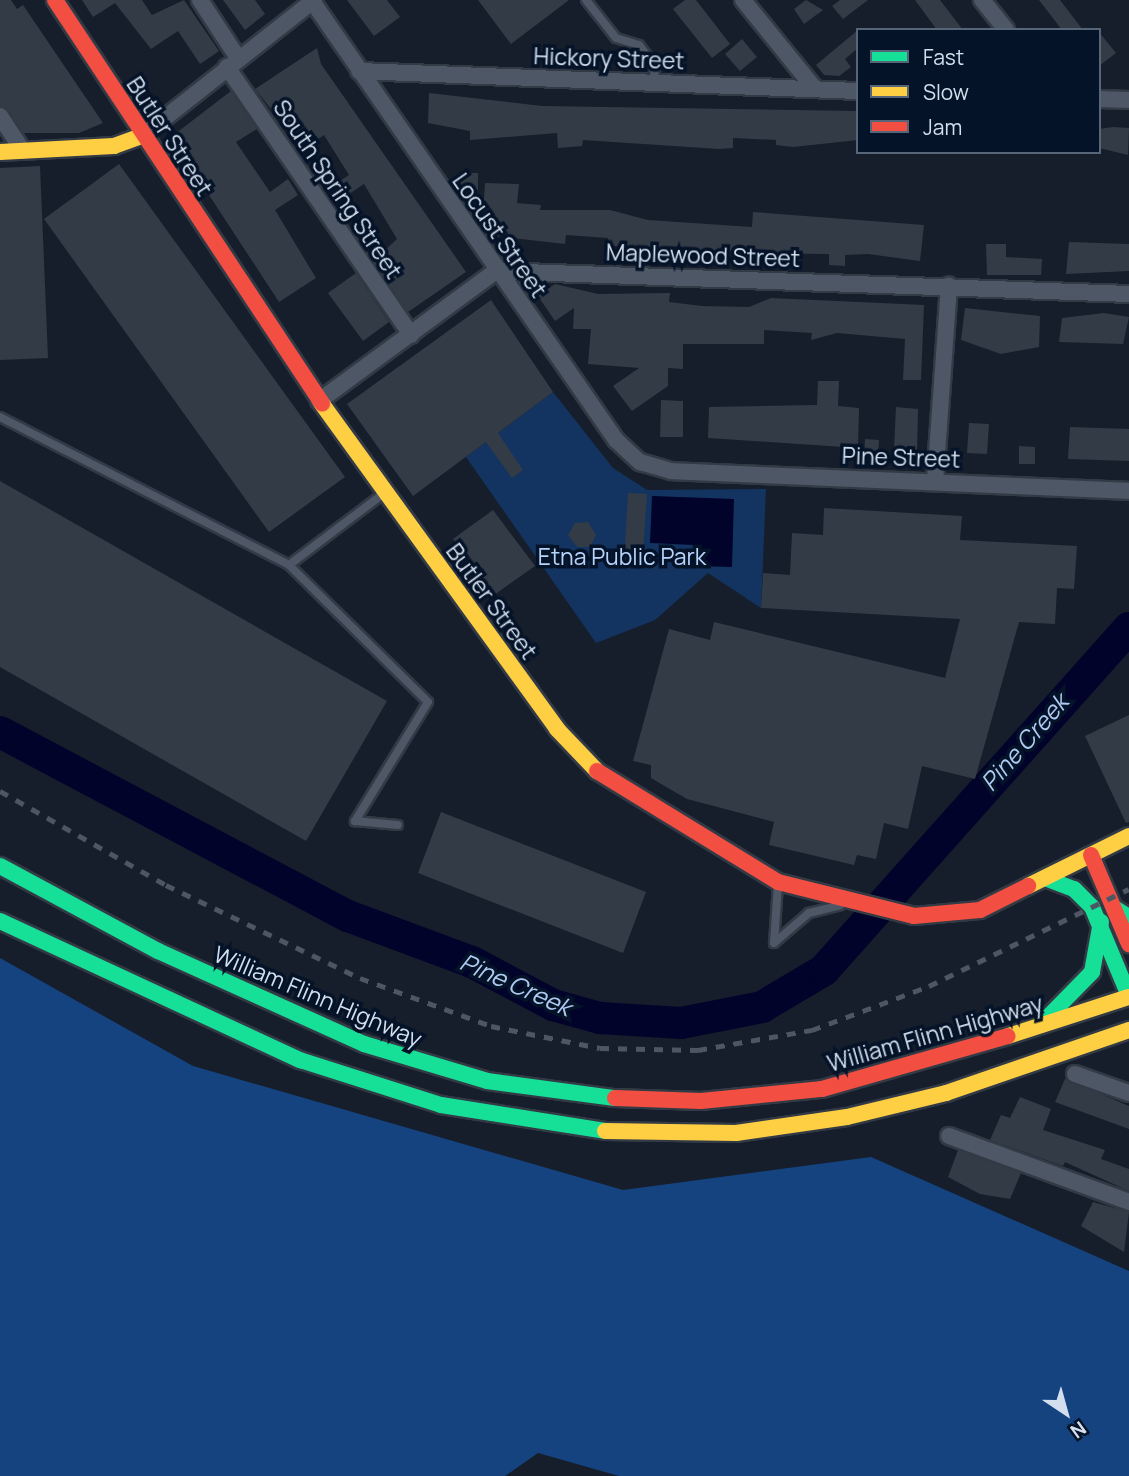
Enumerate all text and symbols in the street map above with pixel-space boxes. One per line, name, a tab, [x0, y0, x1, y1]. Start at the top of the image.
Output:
legend	[856, 28, 1101, 154]
street label: Hickory Street	[533, 42, 685, 74]
text: Fast	[923, 43, 964, 71]
street label: Butler Street	[121, 71, 219, 201]
text: Slow	[923, 78, 969, 106]
street label: South Spring Street	[268, 94, 408, 284]
text: Jam	[923, 113, 962, 141]
street label: Locust Street	[447, 168, 553, 302]
street label: Maplewood Street	[605, 238, 801, 272]
street label: Pine Street	[841, 441, 961, 473]
street label: Butler Street	[441, 538, 543, 664]
park label: Etna Public Park	[538, 542, 706, 570]
water label: Pine Creek	[974, 688, 1074, 796]
street label: William Flinn Highway	[210, 940, 426, 1052]
water label: Pine Creek	[456, 947, 576, 1021]
street label: William Flinn Highway	[824, 989, 1046, 1077]
north arrow	[1031, 1378, 1101, 1448]
text: N	[1065, 1415, 1092, 1445]

